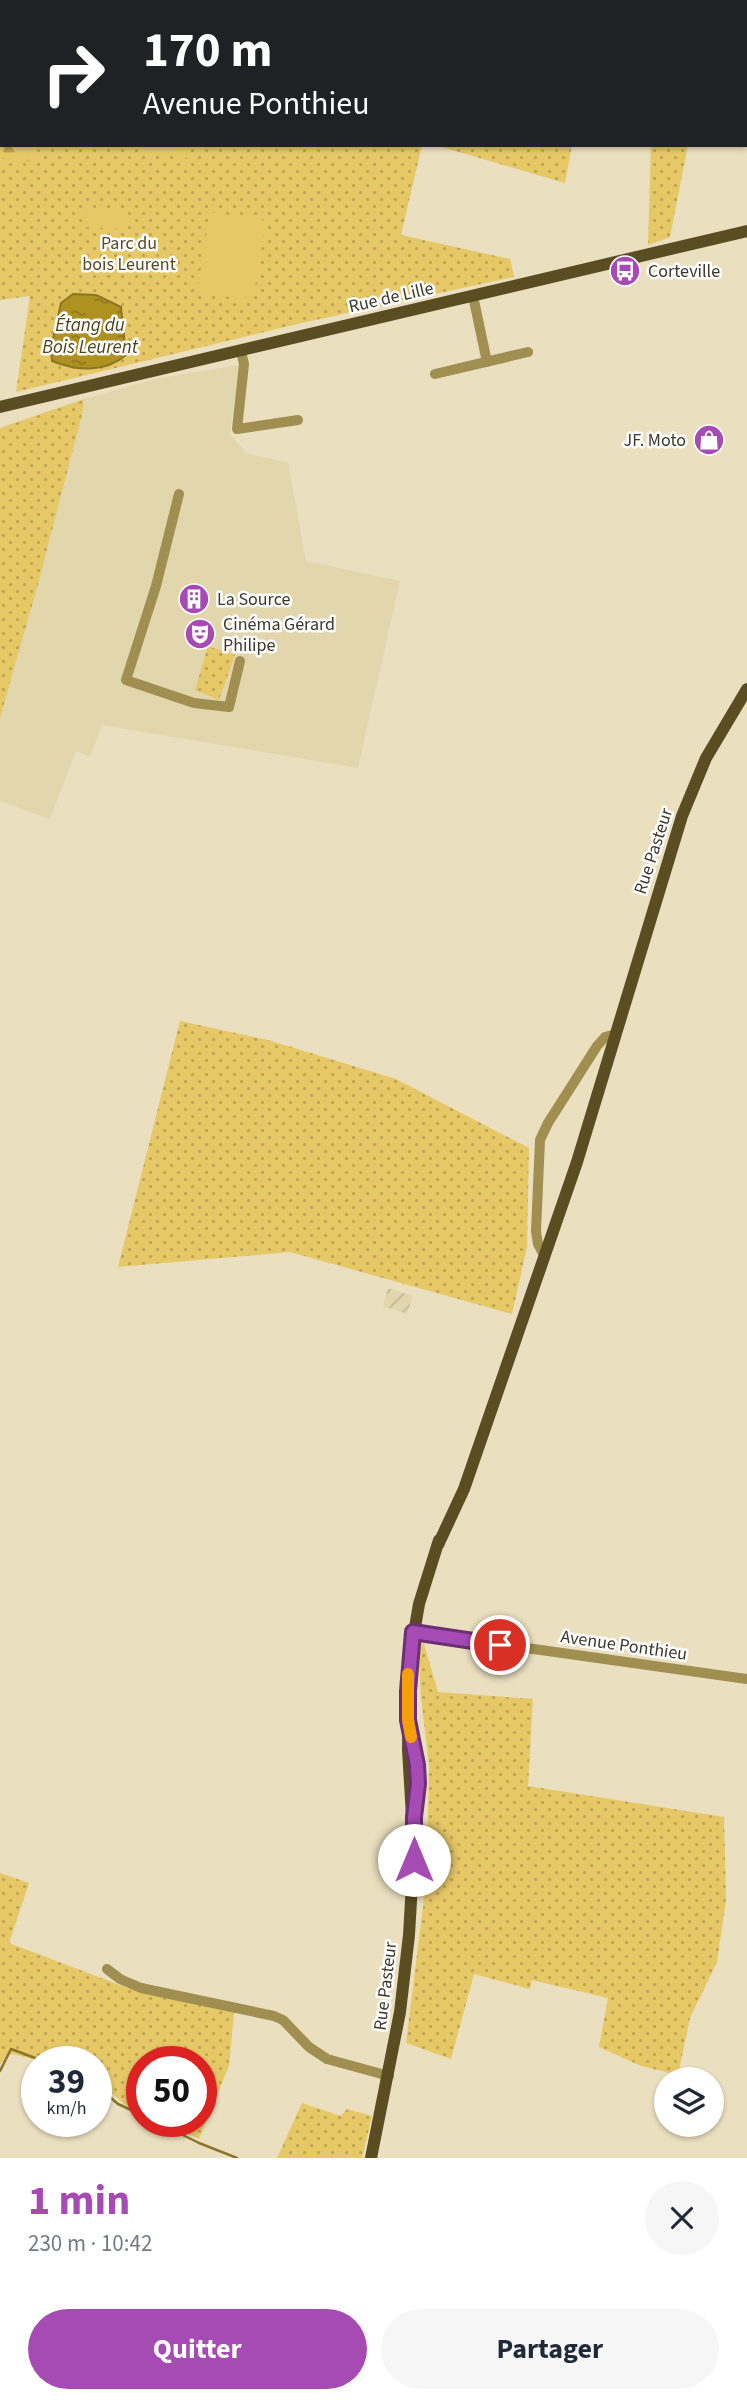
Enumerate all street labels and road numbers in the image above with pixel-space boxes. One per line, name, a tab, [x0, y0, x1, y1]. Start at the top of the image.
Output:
street label: Rue de Lille	[346, 276, 436, 319]
street label: Rue Pasteur	[628, 804, 679, 897]
street label: Avenue Ponthieu	[559, 1624, 689, 1667]
street label: Rue Pasteur	[368, 1940, 403, 2032]

